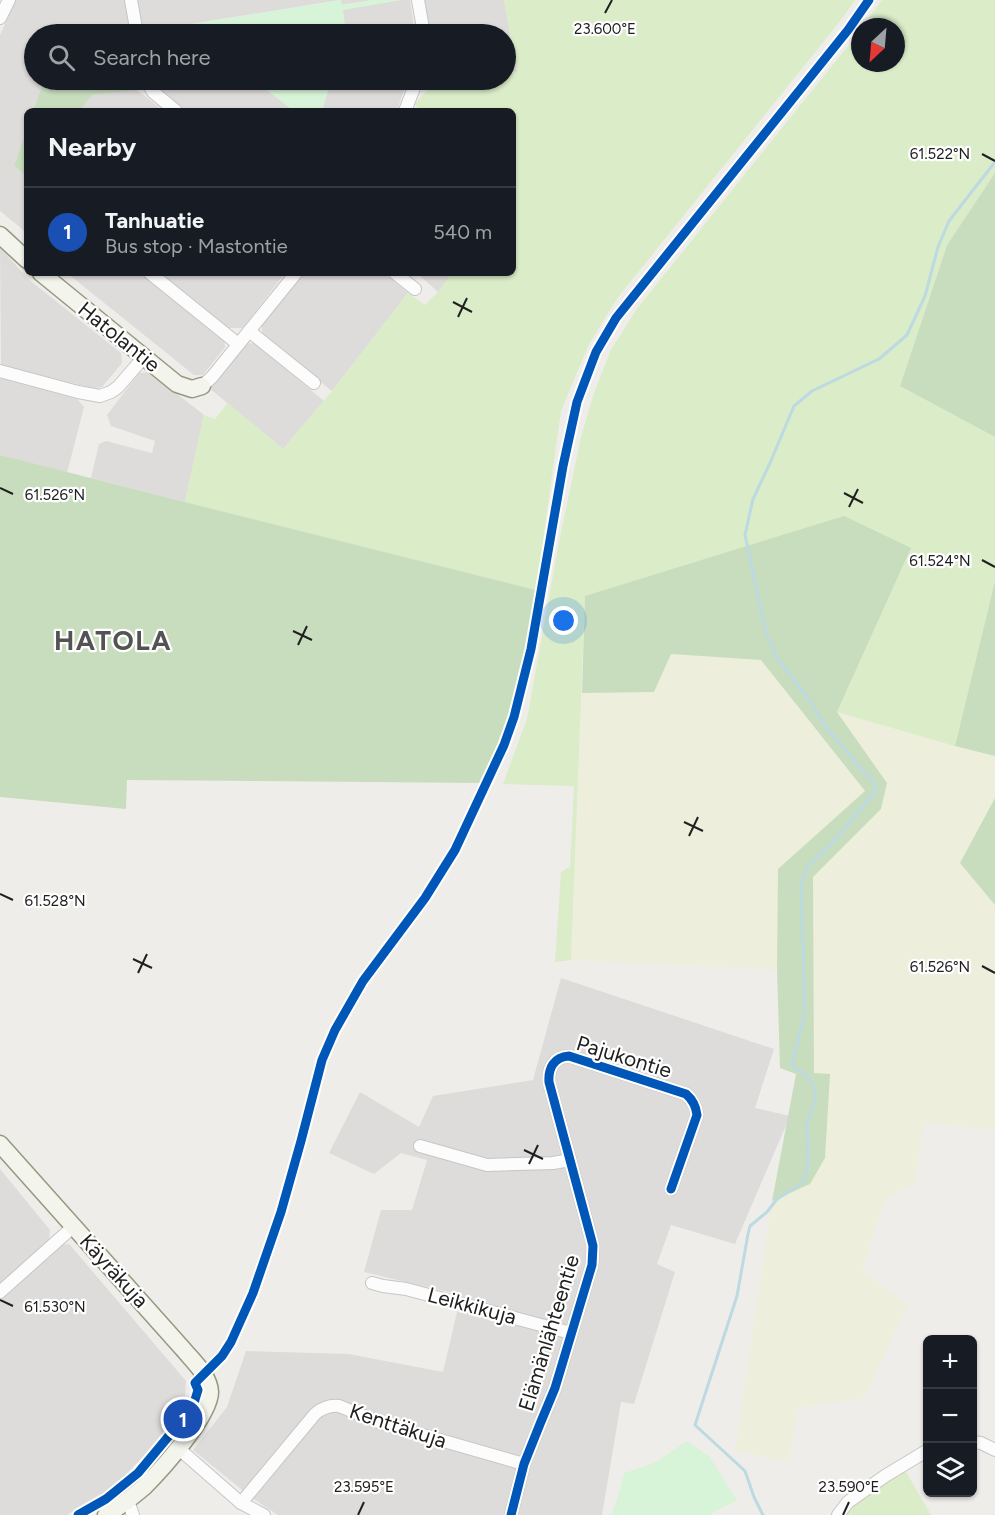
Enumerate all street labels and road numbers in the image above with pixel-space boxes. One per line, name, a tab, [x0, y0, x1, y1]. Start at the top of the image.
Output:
street label: Hatolantie	[73, 296, 165, 377]
street label: Pajukontie	[574, 1030, 675, 1083]
street label: Käyräkuja	[75, 1229, 154, 1313]
street label: Elämänlähteentie	[513, 1252, 584, 1414]
street label: Leikkikuja	[425, 1282, 519, 1329]
street label: Kenttäkuja	[346, 1398, 450, 1453]

